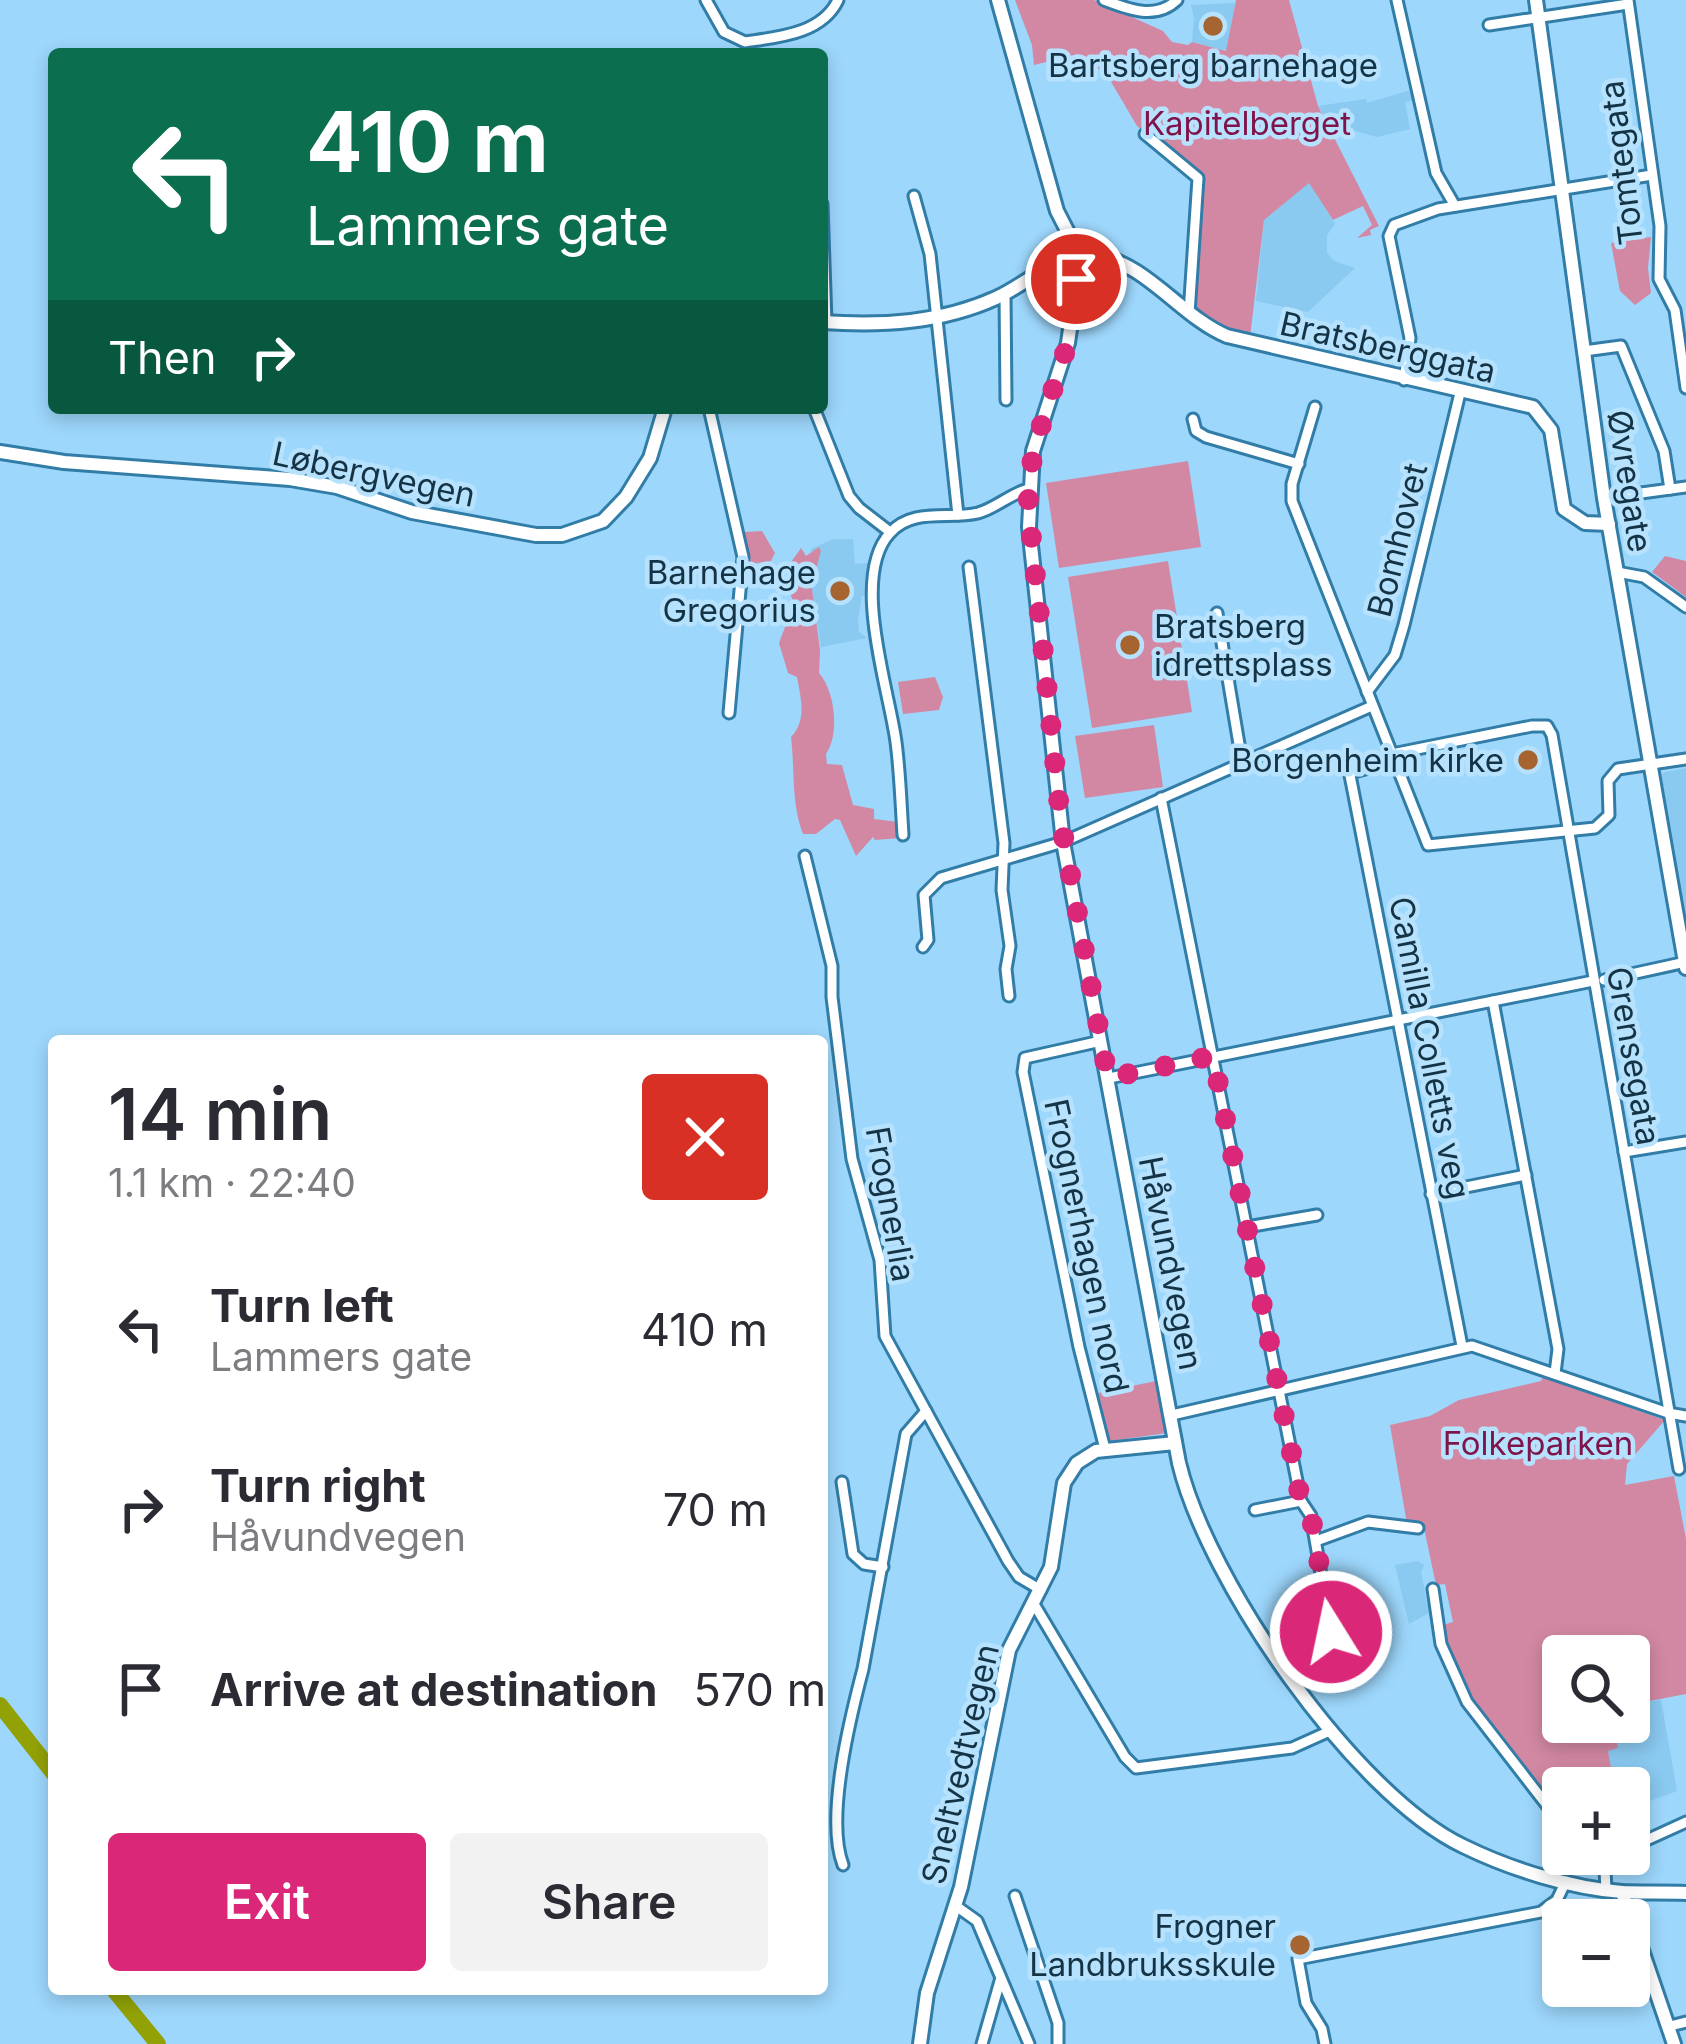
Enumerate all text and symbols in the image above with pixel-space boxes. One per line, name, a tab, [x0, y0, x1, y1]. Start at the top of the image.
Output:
marker: Bartsberg barnehage	[1200, 13, 1226, 39]
place label: Bartsberg barnehage	[1048, 45, 1378, 85]
street label: Tomtegata	[1591, 78, 1651, 248]
text: 410 m	[306, 91, 549, 192]
icon: left	[108, 96, 264, 252]
park label: Kapitelberget	[1143, 103, 1351, 143]
text: Lammers gate	[306, 193, 669, 258]
pin	[1025, 228, 1127, 330]
icon: arrive	[1043, 246, 1109, 312]
street label: Bratsberggata	[1276, 303, 1500, 391]
icon: right	[240, 324, 306, 390]
text: Then	[108, 330, 216, 385]
street label: Øvregate	[1599, 407, 1661, 555]
street label: Løbergvegen	[269, 433, 479, 515]
street label: Bomhovet	[1359, 459, 1435, 621]
place label: Barnehage Gregorius	[647, 552, 816, 630]
marker: Barnehage Gregorius	[827, 578, 853, 604]
place label: Bratsberg idrettsplass	[1154, 606, 1333, 684]
marker: Bratsberg idrettsplass	[1117, 632, 1143, 658]
place label: Borgenheim kirke	[1231, 740, 1504, 780]
marker: Borgenheim kirke	[1515, 747, 1541, 773]
street label: Camilla Colletts veg	[1381, 894, 1479, 1202]
street label: Grensegata	[1599, 964, 1669, 1148]
text: 14 min	[108, 1070, 332, 1157]
button: close	[642, 1074, 768, 1200]
street label: Frognerhagen nord	[1036, 1095, 1138, 1397]
street label: Frognerlia	[858, 1123, 924, 1285]
street label: Håvundvegen	[1131, 1153, 1211, 1373]
text: 1.1 km · 22:40	[108, 1159, 356, 1206]
text: Turn left	[210, 1278, 394, 1333]
icon: left	[108, 1296, 174, 1362]
text: 410 m	[641, 1302, 768, 1357]
text: Lammers gate	[210, 1333, 472, 1380]
park label: Folkeparken	[1443, 1423, 1633, 1463]
text: Turn right	[210, 1458, 426, 1513]
icon: right	[108, 1476, 174, 1542]
text: 70 m	[663, 1482, 768, 1537]
text: Håvundvegen	[210, 1513, 466, 1560]
position arrow	[1268, 1569, 1394, 1695]
map controls	[1542, 1635, 1650, 2007]
button: search	[1542, 1635, 1650, 1743]
street label: Sneltvedtvegen	[913, 1640, 1007, 1888]
icon: arrive	[108, 1656, 174, 1722]
text: Arrive at destination	[210, 1662, 657, 1717]
text: 570 m	[693, 1662, 826, 1717]
button: +	[1542, 1767, 1650, 1875]
button: Exit	[108, 1833, 426, 1971]
button: Share	[450, 1833, 768, 1971]
button: −	[1542, 1899, 1650, 2007]
place label: Frogner Landbruksskule	[1029, 1906, 1276, 1984]
marker: Frogner Landbruksskule	[1287, 1932, 1313, 1958]

